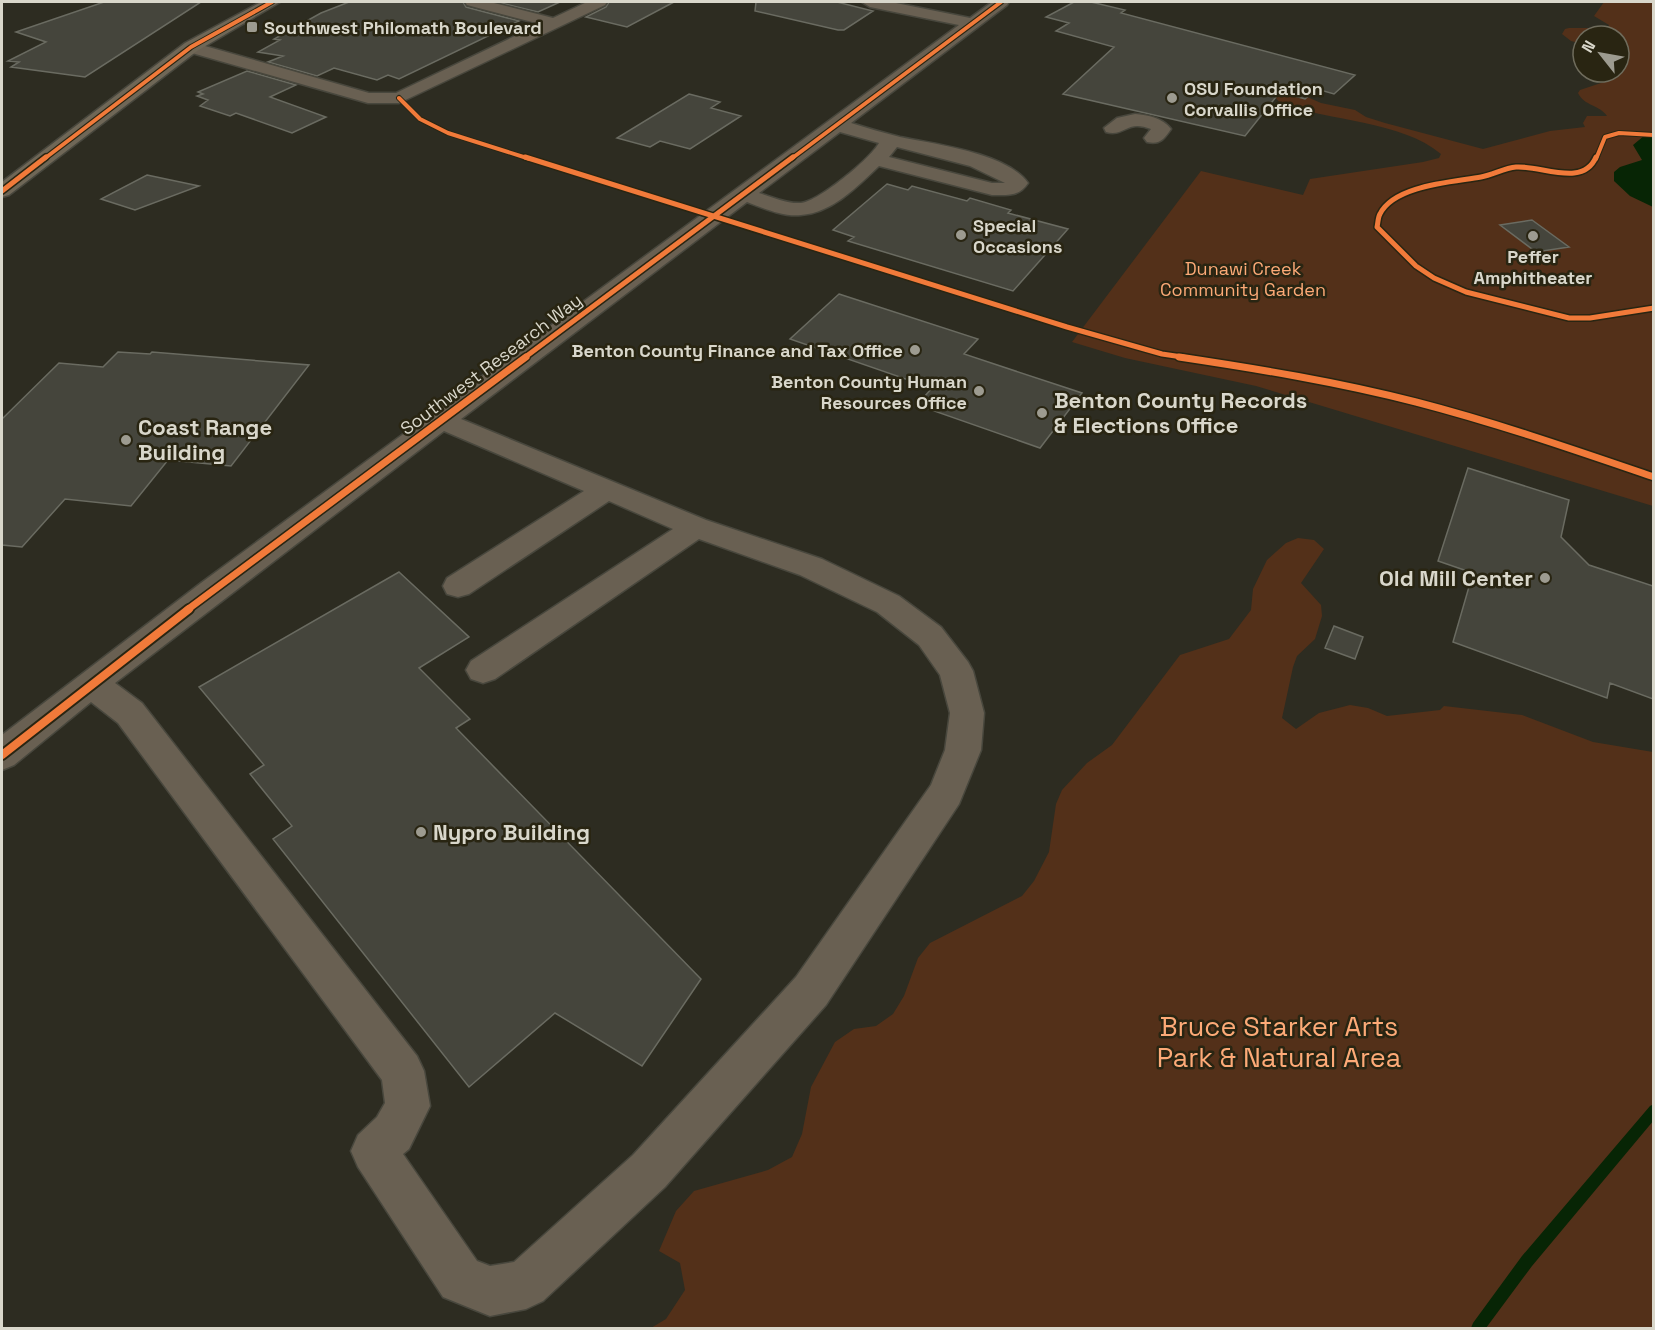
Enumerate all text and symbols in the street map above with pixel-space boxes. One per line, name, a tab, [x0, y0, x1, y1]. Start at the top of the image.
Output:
place label: Southwest Philomath Boulevard	[264, 16, 542, 39]
marker: Southwest Philomath Boulevard	[245, 20, 259, 34]
north arrow	[1571, 24, 1631, 84]
text: N	[1577, 37, 1600, 57]
place label: OSU Foundation Corvallis Office	[1184, 77, 1323, 121]
marker: OSU Foundation Corvallis Office	[1165, 91, 1179, 105]
place label: Special Occasions	[973, 214, 1062, 258]
marker: Special Occasions	[954, 228, 968, 242]
marker: Peffer Amphitheater	[1526, 229, 1540, 243]
place label: Peffer Amphitheater	[1474, 245, 1592, 289]
park label: Dunawi Creek Community Garden	[1160, 257, 1326, 301]
street label: Southwest Research Way	[396, 288, 586, 440]
place label: Benton County Finance and Tax Office	[572, 339, 903, 362]
marker: Benton County Finance and Tax Office	[908, 343, 922, 357]
place label: Benton County Human Resources Office	[771, 370, 967, 414]
marker: Benton County Human Resources Office	[972, 384, 986, 398]
place label: Benton County Records & Elections Office	[1054, 386, 1307, 439]
marker: Benton County Records & Elections Office	[1035, 406, 1049, 420]
place label: Coast Range Building	[138, 413, 272, 466]
marker: Coast Range Building	[119, 433, 133, 447]
place label: Old Mill Center	[1379, 564, 1533, 592]
marker: Old Mill Center	[1538, 571, 1552, 585]
place label: Nypro Building	[433, 818, 590, 846]
marker: Nypro Building	[414, 825, 428, 839]
park label: Bruce Starker Arts Park & Natural Area	[1157, 1009, 1401, 1075]

